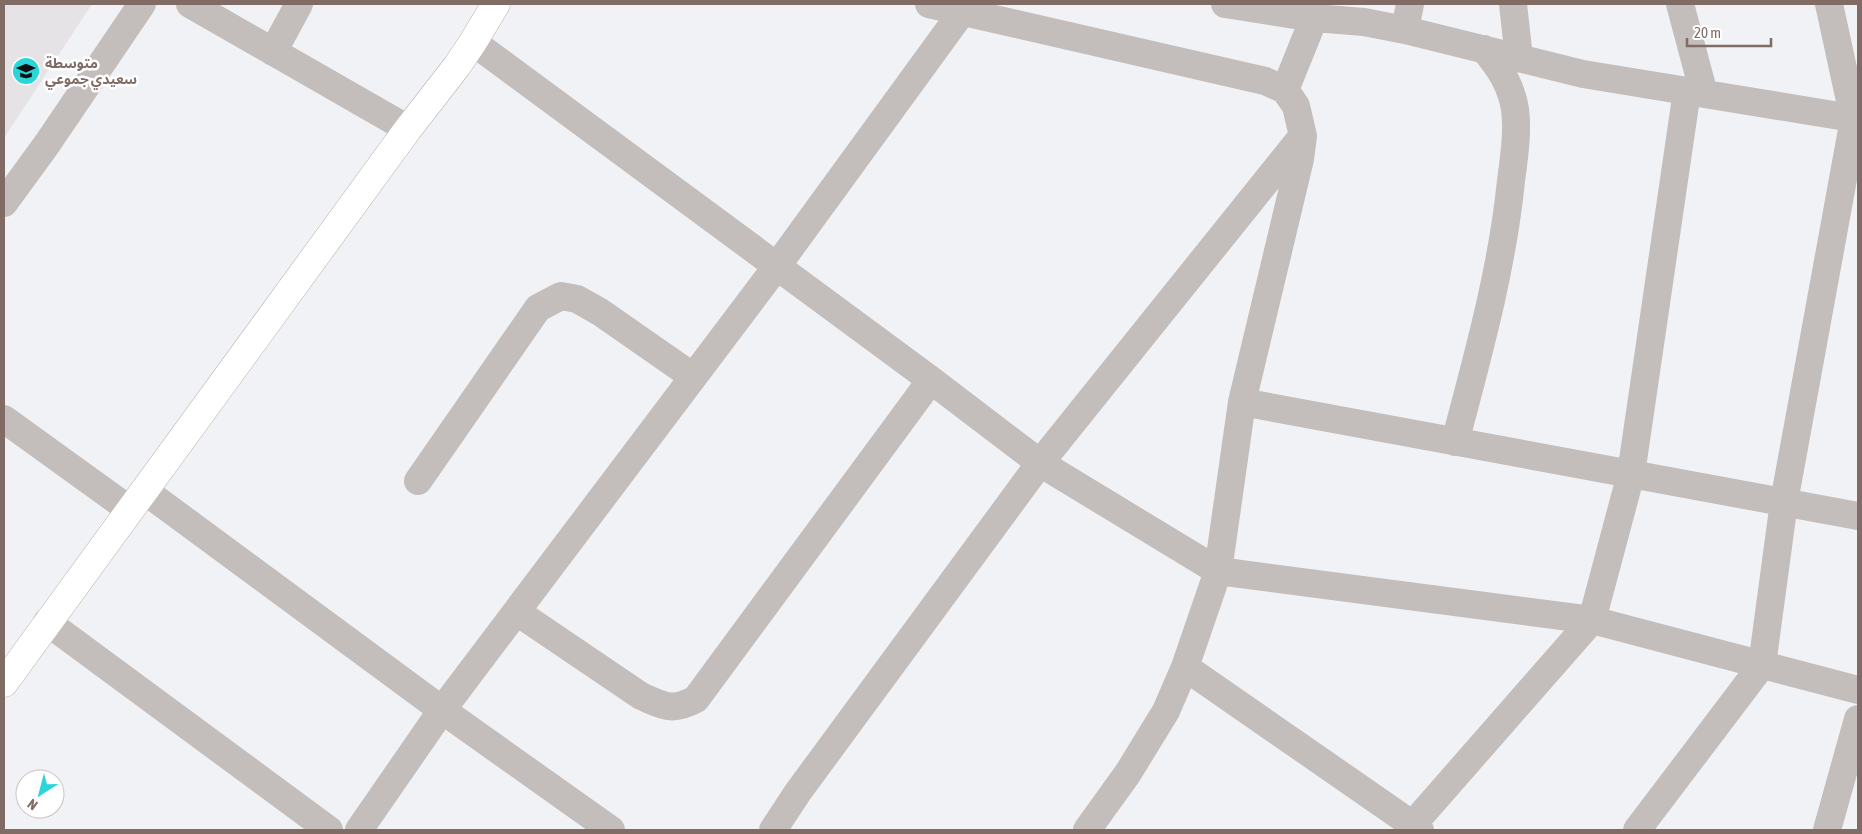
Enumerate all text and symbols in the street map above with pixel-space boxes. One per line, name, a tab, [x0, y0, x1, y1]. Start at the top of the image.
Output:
scale bar	[1687, 15, 1771, 47]
text: 20 m	[1694, 24, 1721, 41]
place label: متوسطة سعيدي جموعي	[45, 55, 137, 90]
school or university icon: متوسطة سعيدي جموعي	[11, 56, 41, 86]
north arrow	[15, 769, 65, 819]
text: N	[24, 796, 40, 813]

